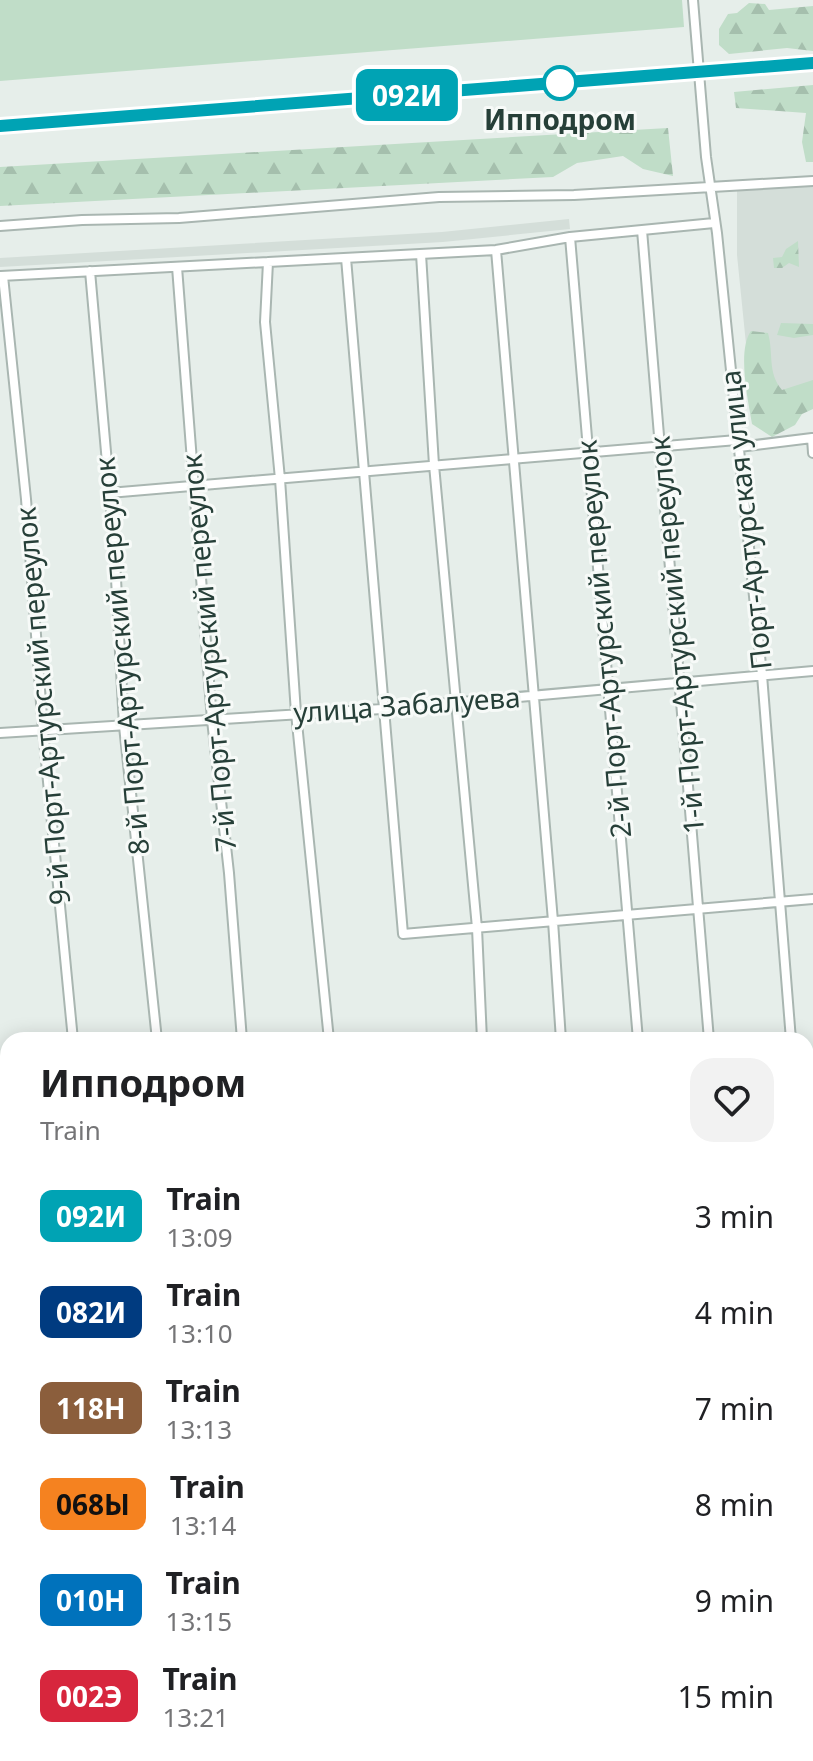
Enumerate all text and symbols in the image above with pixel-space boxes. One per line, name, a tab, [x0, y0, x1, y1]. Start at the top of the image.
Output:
marker: Ипподром	[543, 66, 577, 100]
line badge: 092И	[351, 69, 463, 121]
text: 092И	[372, 76, 442, 114]
place label: Ипподром	[484, 100, 636, 138]
street label: Порт-Артурская улица	[710, 369, 780, 672]
street label: 1-й Порт-Артурский переулок	[640, 434, 712, 836]
street label: 2-й Порт-Артурский переулок	[567, 438, 639, 840]
street label: 7-й Порт-Артурский переулок	[172, 452, 244, 854]
street label: 8-й Порт-Артурский переулок	[85, 455, 157, 857]
street label: 9-й Порт-Артурский переулок	[6, 505, 78, 907]
street label: улица Забалуева	[292, 677, 522, 731]
text: Ипподром	[40, 1056, 246, 1108]
button: heart	[690, 1058, 774, 1142]
text: Train	[40, 1112, 101, 1148]
text: Train	[166, 1178, 241, 1219]
text: 3 min	[695, 1196, 774, 1237]
text: 092И	[56, 1197, 126, 1235]
text: 13:09	[166, 1219, 233, 1255]
text: Train	[166, 1274, 241, 1315]
text: 4 min	[695, 1292, 774, 1333]
text: 082И	[56, 1293, 126, 1331]
text: 13:10	[166, 1315, 233, 1351]
text: Train	[166, 1370, 241, 1411]
text: 7 min	[695, 1388, 774, 1429]
text: 118Н	[56, 1389, 126, 1427]
text: 13:13	[166, 1411, 232, 1447]
text: Train	[170, 1466, 245, 1507]
text: 8 min	[695, 1484, 774, 1525]
text: 068Ы	[56, 1485, 130, 1523]
text: 13:14	[170, 1507, 236, 1543]
text: Train	[166, 1562, 241, 1603]
text: 9 min	[695, 1580, 774, 1621]
text: 010Н	[56, 1581, 126, 1619]
text: 13:15	[166, 1603, 232, 1639]
text: Train	[162, 1658, 237, 1699]
text: 15 min	[678, 1676, 774, 1717]
text: 002Э	[56, 1677, 122, 1715]
text: 13:21	[162, 1699, 229, 1735]

